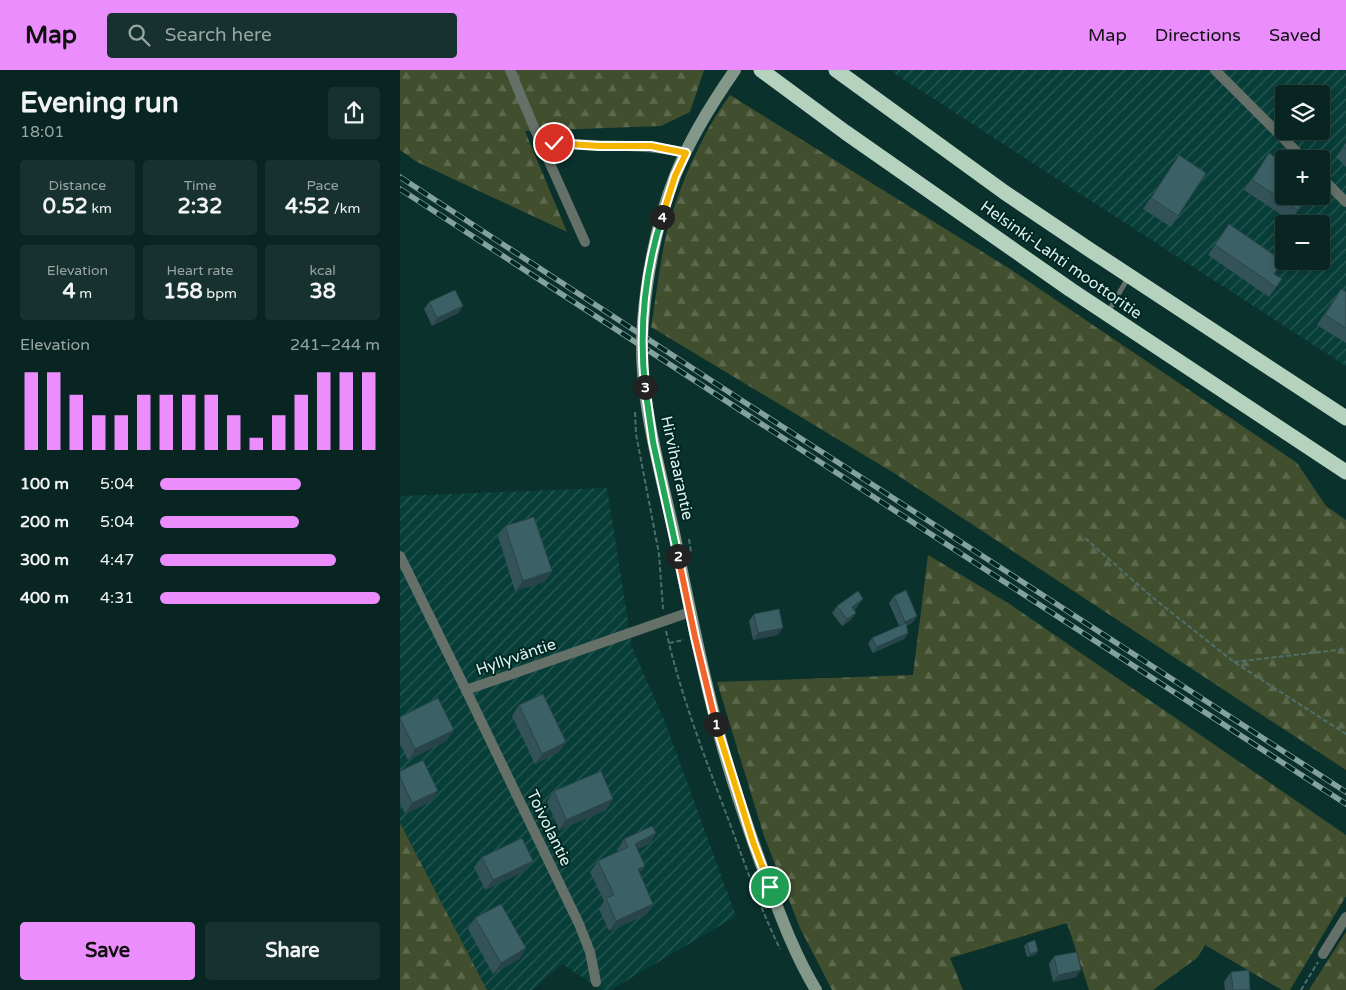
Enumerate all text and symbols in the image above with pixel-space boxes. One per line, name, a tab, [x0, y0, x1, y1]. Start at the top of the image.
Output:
search box	[107, 13, 457, 58]
text: Map	[25, 21, 77, 50]
icon: search	[125, 21, 153, 49]
text: Search here	[165, 24, 272, 46]
text: Map	[1088, 24, 1127, 46]
text: Directions	[1155, 24, 1241, 46]
text: Saved	[1269, 24, 1321, 46]
map controls	[1275, 85, 1330, 270]
button: layers	[1275, 85, 1330, 140]
text: Evening run	[20, 86, 179, 120]
button: share	[328, 87, 380, 139]
text: 18:01	[20, 122, 64, 142]
pin	[533, 122, 575, 164]
icon: check	[540, 129, 568, 157]
button: +	[1275, 150, 1330, 205]
text: Distance	[49, 177, 106, 194]
text: Time	[184, 177, 216, 194]
text: Pace	[307, 177, 339, 194]
text: 0.52	[43, 194, 88, 219]
text: 2:32	[177, 194, 223, 219]
text: 4:52	[285, 194, 330, 219]
street label: Helsinki-Lahti moottoritie	[976, 197, 1146, 323]
text: km	[88, 200, 112, 217]
text: /km	[330, 200, 360, 217]
pin: 4	[650, 204, 674, 230]
text: 4	[658, 209, 667, 226]
button: −	[1275, 215, 1330, 270]
text: Elevation	[47, 262, 108, 279]
text: Heart rate	[167, 262, 233, 279]
text: kcal	[309, 262, 336, 279]
text: 4	[62, 279, 76, 304]
text: 158	[163, 279, 203, 304]
text: 38	[309, 279, 336, 304]
text: m	[76, 285, 92, 302]
text: bpm	[203, 285, 237, 302]
text: Elevation	[20, 335, 90, 355]
text: 241–244 m	[290, 335, 380, 355]
pin: 3	[632, 374, 658, 400]
text: 3	[641, 379, 650, 396]
street label: Hirvihaarantie	[656, 414, 698, 522]
text: 100 m	[20, 474, 69, 494]
text: 5:04	[100, 474, 134, 494]
text: 200 m	[20, 512, 69, 532]
text: 5:04	[100, 512, 134, 532]
pin: 2	[666, 544, 690, 568]
text: 2	[674, 548, 683, 565]
text: 300 m	[20, 550, 69, 570]
text: 4:47	[100, 550, 134, 570]
text: 400 m	[20, 588, 69, 608]
text: 4:31	[100, 588, 134, 608]
street label: Hyllyväntie	[473, 634, 559, 680]
pin: 1	[704, 712, 728, 736]
text: 1	[712, 716, 721, 733]
street label: Toivolantie	[522, 787, 576, 869]
pin	[749, 866, 791, 908]
icon: arrive	[756, 873, 784, 901]
button: Save	[20, 922, 195, 980]
button: Share	[205, 922, 380, 980]

